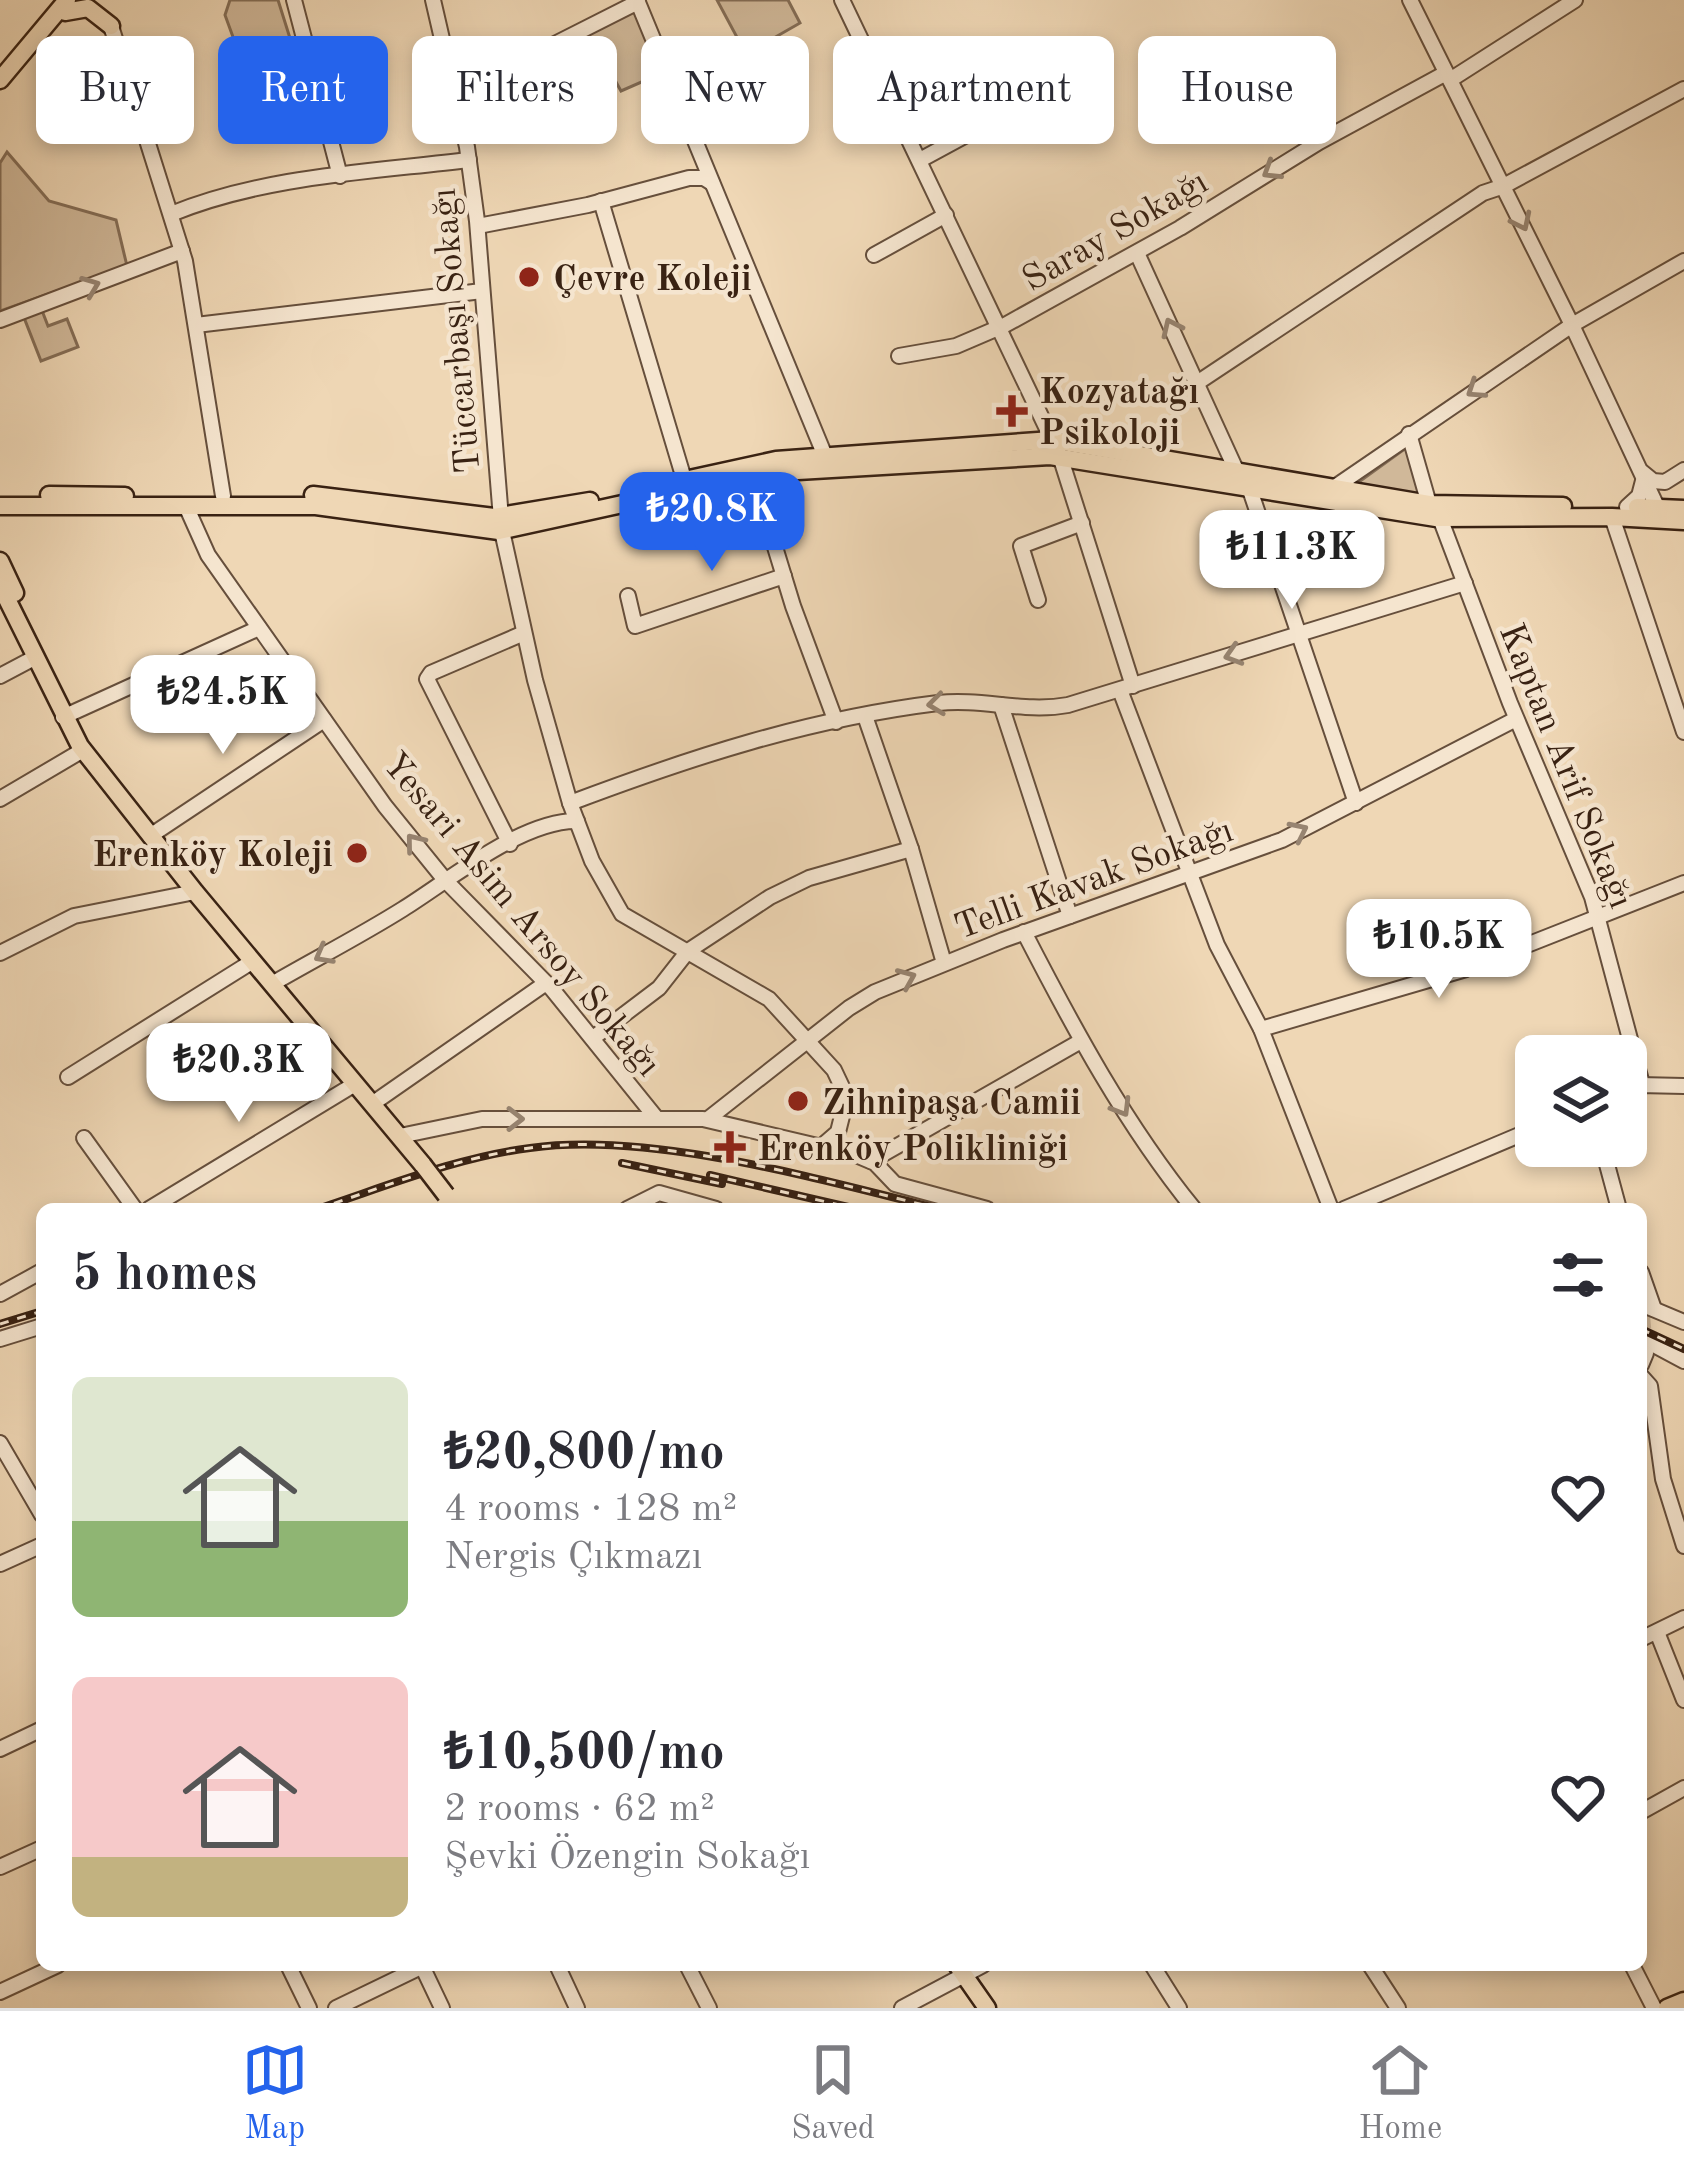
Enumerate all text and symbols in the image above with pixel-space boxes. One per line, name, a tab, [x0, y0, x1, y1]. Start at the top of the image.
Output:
chip: Buy	[36, 36, 194, 144]
chip: Rent	[218, 36, 388, 144]
chip: Filters	[412, 36, 617, 144]
chip: New	[641, 36, 809, 144]
chip: Apartment	[833, 36, 1114, 144]
chip: House	[1138, 36, 1336, 144]
one-way arrow	[1263, 157, 1285, 179]
street label: Saray Sokağı	[1017, 165, 1215, 300]
street label: Tüccarbaşı Sokağı	[428, 186, 488, 475]
one-way arrow	[1507, 210, 1531, 231]
place label: Çevre Koleji	[553, 263, 752, 299]
marker: Çevre Koleji	[516, 264, 542, 290]
one-way arrow	[80, 275, 101, 300]
one-way arrow	[1162, 318, 1185, 339]
place label: Kozyatağı Psikoloji	[1039, 376, 1199, 453]
one-way arrow	[1466, 376, 1488, 398]
marker: Kozyatağı Psikoloji	[996, 395, 1028, 427]
pin: ₺20.8K	[614, 472, 810, 574]
text: ₺20.8K	[646, 491, 778, 530]
pin: ₺11.3K	[1194, 510, 1390, 612]
text: ₺11.3K	[1226, 529, 1358, 568]
street label: Kaptan Arif Sokağı	[1491, 619, 1638, 914]
one-way arrow	[1223, 641, 1244, 666]
pin: ₺24.5K	[125, 655, 321, 757]
text: ₺24.5K	[157, 674, 289, 713]
one-way arrow	[926, 691, 945, 717]
street label: Yesari Asim Arsoy Sokağı	[374, 747, 666, 1084]
street label: Telli Kavak Sokağı	[950, 814, 1238, 948]
one-way arrow	[1287, 822, 1308, 845]
one-way arrow	[407, 833, 428, 855]
place label: Erenköy Koleji	[92, 839, 333, 875]
marker: Erenköy Koleji	[344, 840, 370, 866]
pin: ₺10.5K	[1341, 899, 1537, 1001]
text: ₺10.5K	[1373, 918, 1505, 957]
one-way arrow	[315, 941, 336, 964]
one-way arrow	[896, 968, 917, 992]
pin: ₺20.3K	[141, 1023, 337, 1125]
map controls	[1515, 1035, 1647, 1167]
button: layers	[1515, 1035, 1647, 1167]
text: ₺20.3K	[173, 1042, 305, 1081]
place label: Zihnipaşa Camii	[822, 1087, 1081, 1123]
marker: Zihnipaşa Camii	[785, 1088, 811, 1114]
one-way arrow	[1108, 1095, 1130, 1117]
one-way arrow	[507, 1106, 525, 1132]
marker: Erenköy Polikliniği	[714, 1131, 746, 1163]
place label: Erenköy Polikliniği	[757, 1133, 1068, 1169]
icon: filters	[1545, 1242, 1611, 1308]
text: 5 homes	[72, 1250, 257, 1301]
icon: home	[168, 1425, 312, 1569]
text: ₺20,800/mo	[444, 1429, 725, 1480]
icon: heart	[1545, 1464, 1611, 1530]
text: 4 rooms · 128 m²	[444, 1490, 737, 1529]
text: Nergis Çıkmazı	[444, 1538, 702, 1577]
icon: home	[168, 1725, 312, 1869]
text: ₺10,500/mo	[444, 1729, 725, 1780]
icon: heart	[1545, 1764, 1611, 1830]
text: 2 rooms · 62 m²	[444, 1790, 715, 1829]
text: Şevki Özengin Sokağı	[444, 1838, 810, 1877]
tab: Map	[242, 2037, 308, 2150]
tab: Saved	[791, 2037, 875, 2150]
tab: Home	[1359, 2037, 1442, 2150]

